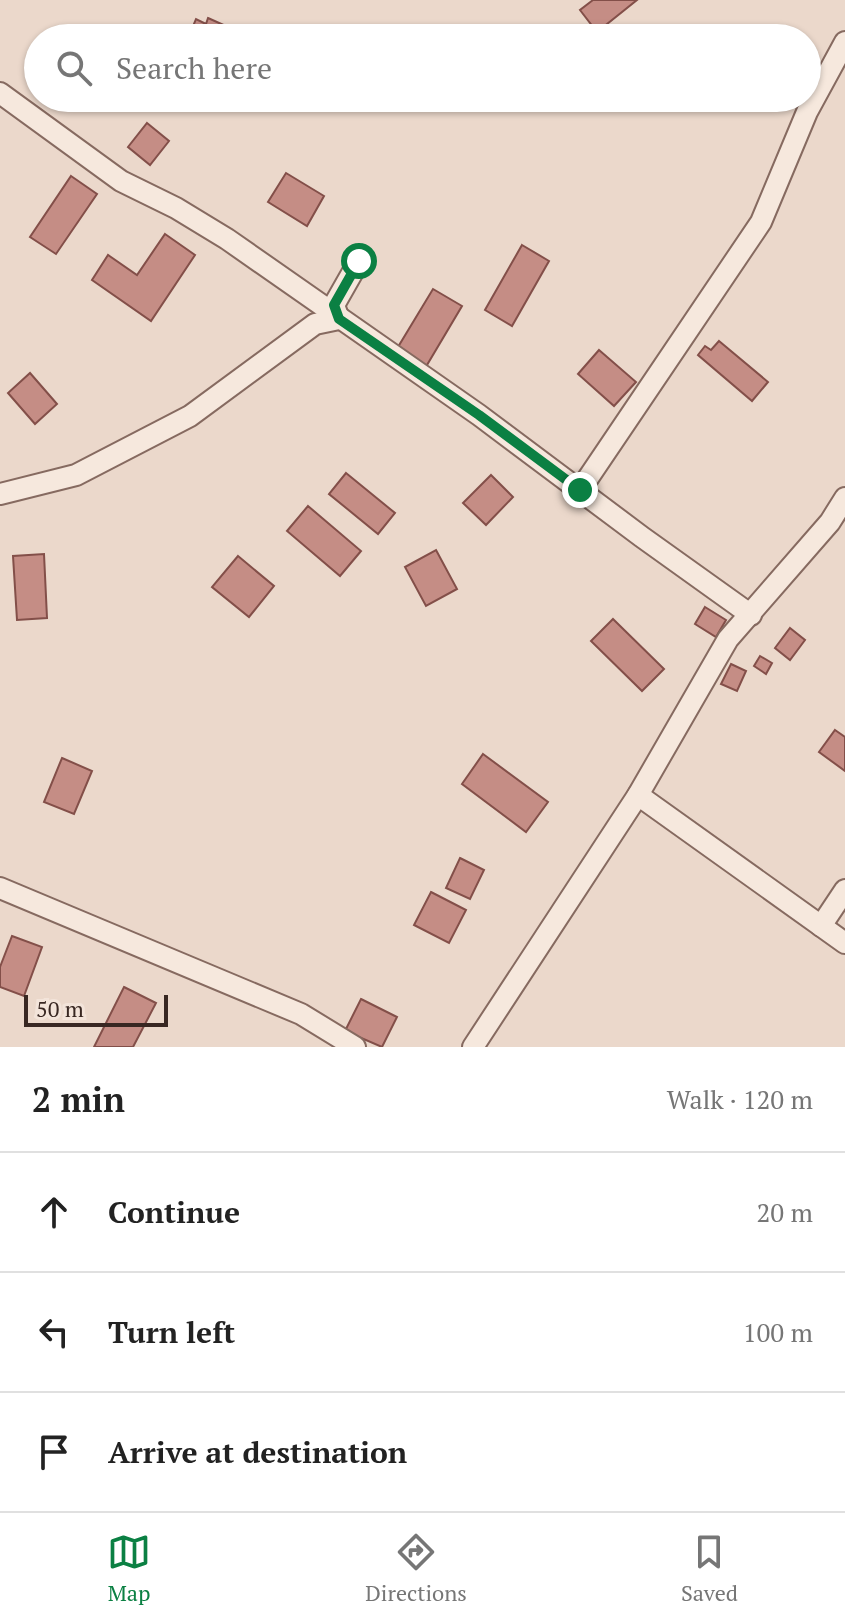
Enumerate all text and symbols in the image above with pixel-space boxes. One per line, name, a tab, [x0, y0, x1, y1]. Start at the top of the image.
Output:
search box	[24, 24, 821, 112]
icon: search	[52, 46, 96, 90]
text: Search here	[116, 48, 272, 88]
route start	[341, 243, 377, 279]
route end	[562, 472, 598, 508]
scale bar	[24, 991, 168, 1027]
text: 50 m	[36, 994, 84, 1023]
text: 2 min	[32, 1077, 125, 1122]
text: Walk · 120 m	[667, 1082, 813, 1116]
icon: ahead	[32, 1190, 76, 1234]
text: Continue	[108, 1192, 240, 1232]
text: 20 m	[757, 1195, 813, 1229]
icon: left	[32, 1310, 76, 1354]
text: Turn left	[108, 1312, 235, 1352]
text: 100 m	[743, 1315, 813, 1349]
icon: arrive	[32, 1430, 76, 1474]
text: Arrive at destination	[108, 1432, 407, 1472]
tab: Map	[107, 1530, 151, 1607]
tab: Directions	[365, 1530, 467, 1607]
tab: Saved	[681, 1530, 738, 1607]

